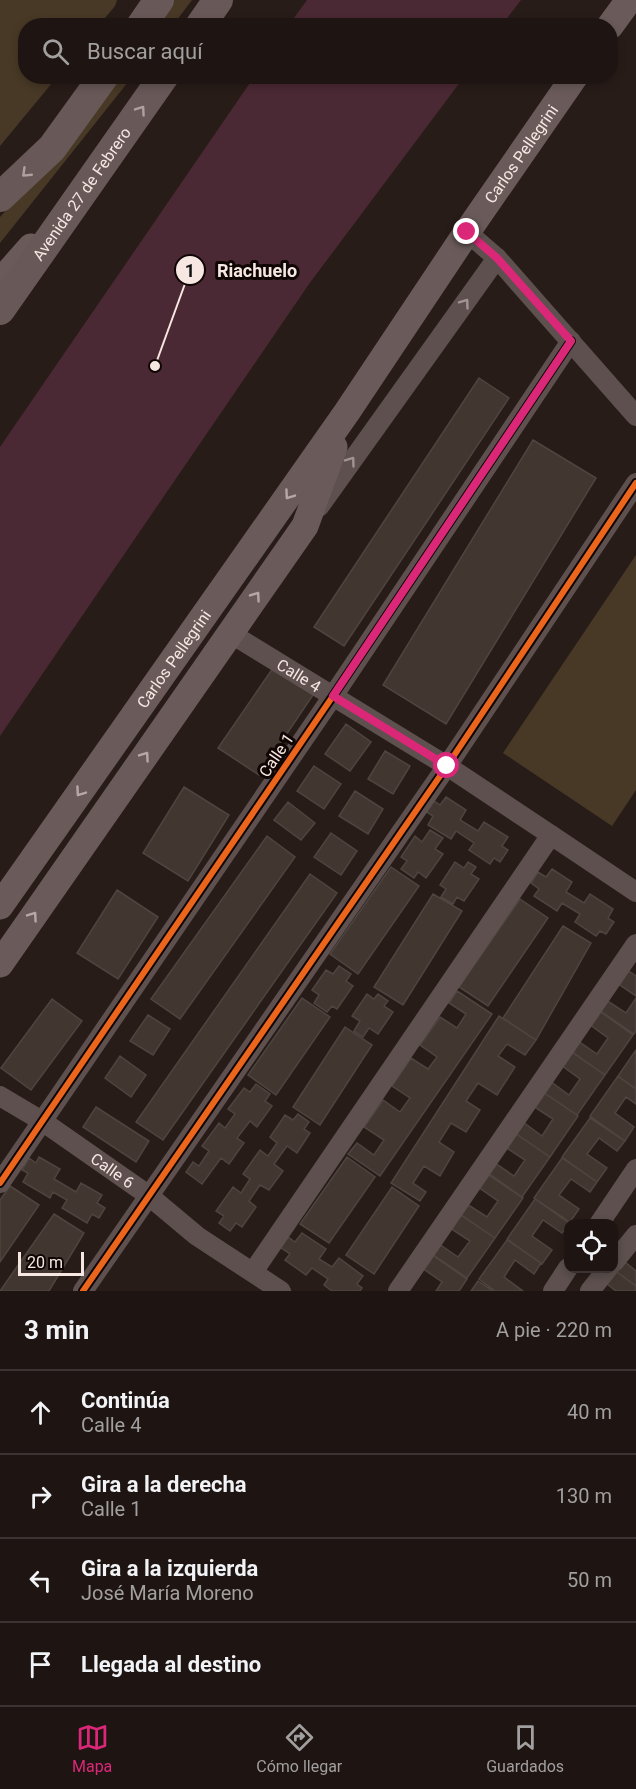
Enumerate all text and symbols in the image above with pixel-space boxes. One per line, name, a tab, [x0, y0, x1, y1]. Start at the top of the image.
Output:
search box	[18, 18, 618, 84]
icon: search	[39, 35, 72, 68]
text: Buscar aquí	[87, 39, 203, 64]
street label: Carlos Pellegrini	[481, 101, 562, 207]
one-way arrow	[134, 106, 145, 117]
street label: Avenida 27 de Febrero	[29, 124, 135, 264]
one-way arrow	[22, 165, 33, 176]
route end	[453, 218, 479, 244]
callout: Riachuelo	[175, 252, 309, 288]
text: 1	[185, 260, 195, 281]
text: Riachuelo	[217, 260, 297, 281]
one-way arrow	[458, 298, 469, 309]
one-way arrow	[344, 457, 355, 468]
one-way arrow	[285, 488, 296, 499]
one-way arrow	[249, 591, 260, 602]
street label: Carlos Pellegrini	[133, 606, 215, 712]
street label: Calle 4	[273, 655, 324, 696]
street label: Calle 1	[255, 730, 298, 781]
one-way arrow	[138, 751, 149, 762]
route start	[433, 752, 459, 778]
one-way arrow	[76, 785, 87, 796]
one-way arrow	[26, 912, 37, 923]
street label: Calle 6	[87, 1149, 138, 1192]
map controls	[564, 1219, 618, 1273]
button: locate	[564, 1219, 618, 1273]
scale bar	[18, 1249, 84, 1276]
text: 20 m	[27, 1253, 63, 1272]
text: 3 min	[24, 1315, 89, 1345]
text: A pie · 220 m	[496, 1318, 612, 1342]
text: Continúa	[81, 1388, 170, 1413]
icon: ahead	[24, 1396, 57, 1429]
text: 40 m	[567, 1400, 612, 1424]
text: Calle 4	[81, 1413, 141, 1437]
text: Gira a la derecha	[81, 1472, 247, 1497]
icon: right	[24, 1480, 57, 1513]
text: 130 m	[556, 1484, 612, 1508]
text: Calle 1	[81, 1497, 141, 1521]
text: Gira a la izquierda	[81, 1556, 258, 1581]
icon: left	[24, 1564, 57, 1597]
text: 50 m	[567, 1568, 612, 1592]
text: José María Moreno	[81, 1581, 254, 1605]
icon: arrive	[24, 1648, 57, 1681]
text: Llegada al destino	[81, 1652, 261, 1677]
tab: Mapa	[72, 1721, 112, 1776]
tab: Cómo llegar	[256, 1721, 342, 1776]
tab: Guardados	[486, 1721, 564, 1776]

